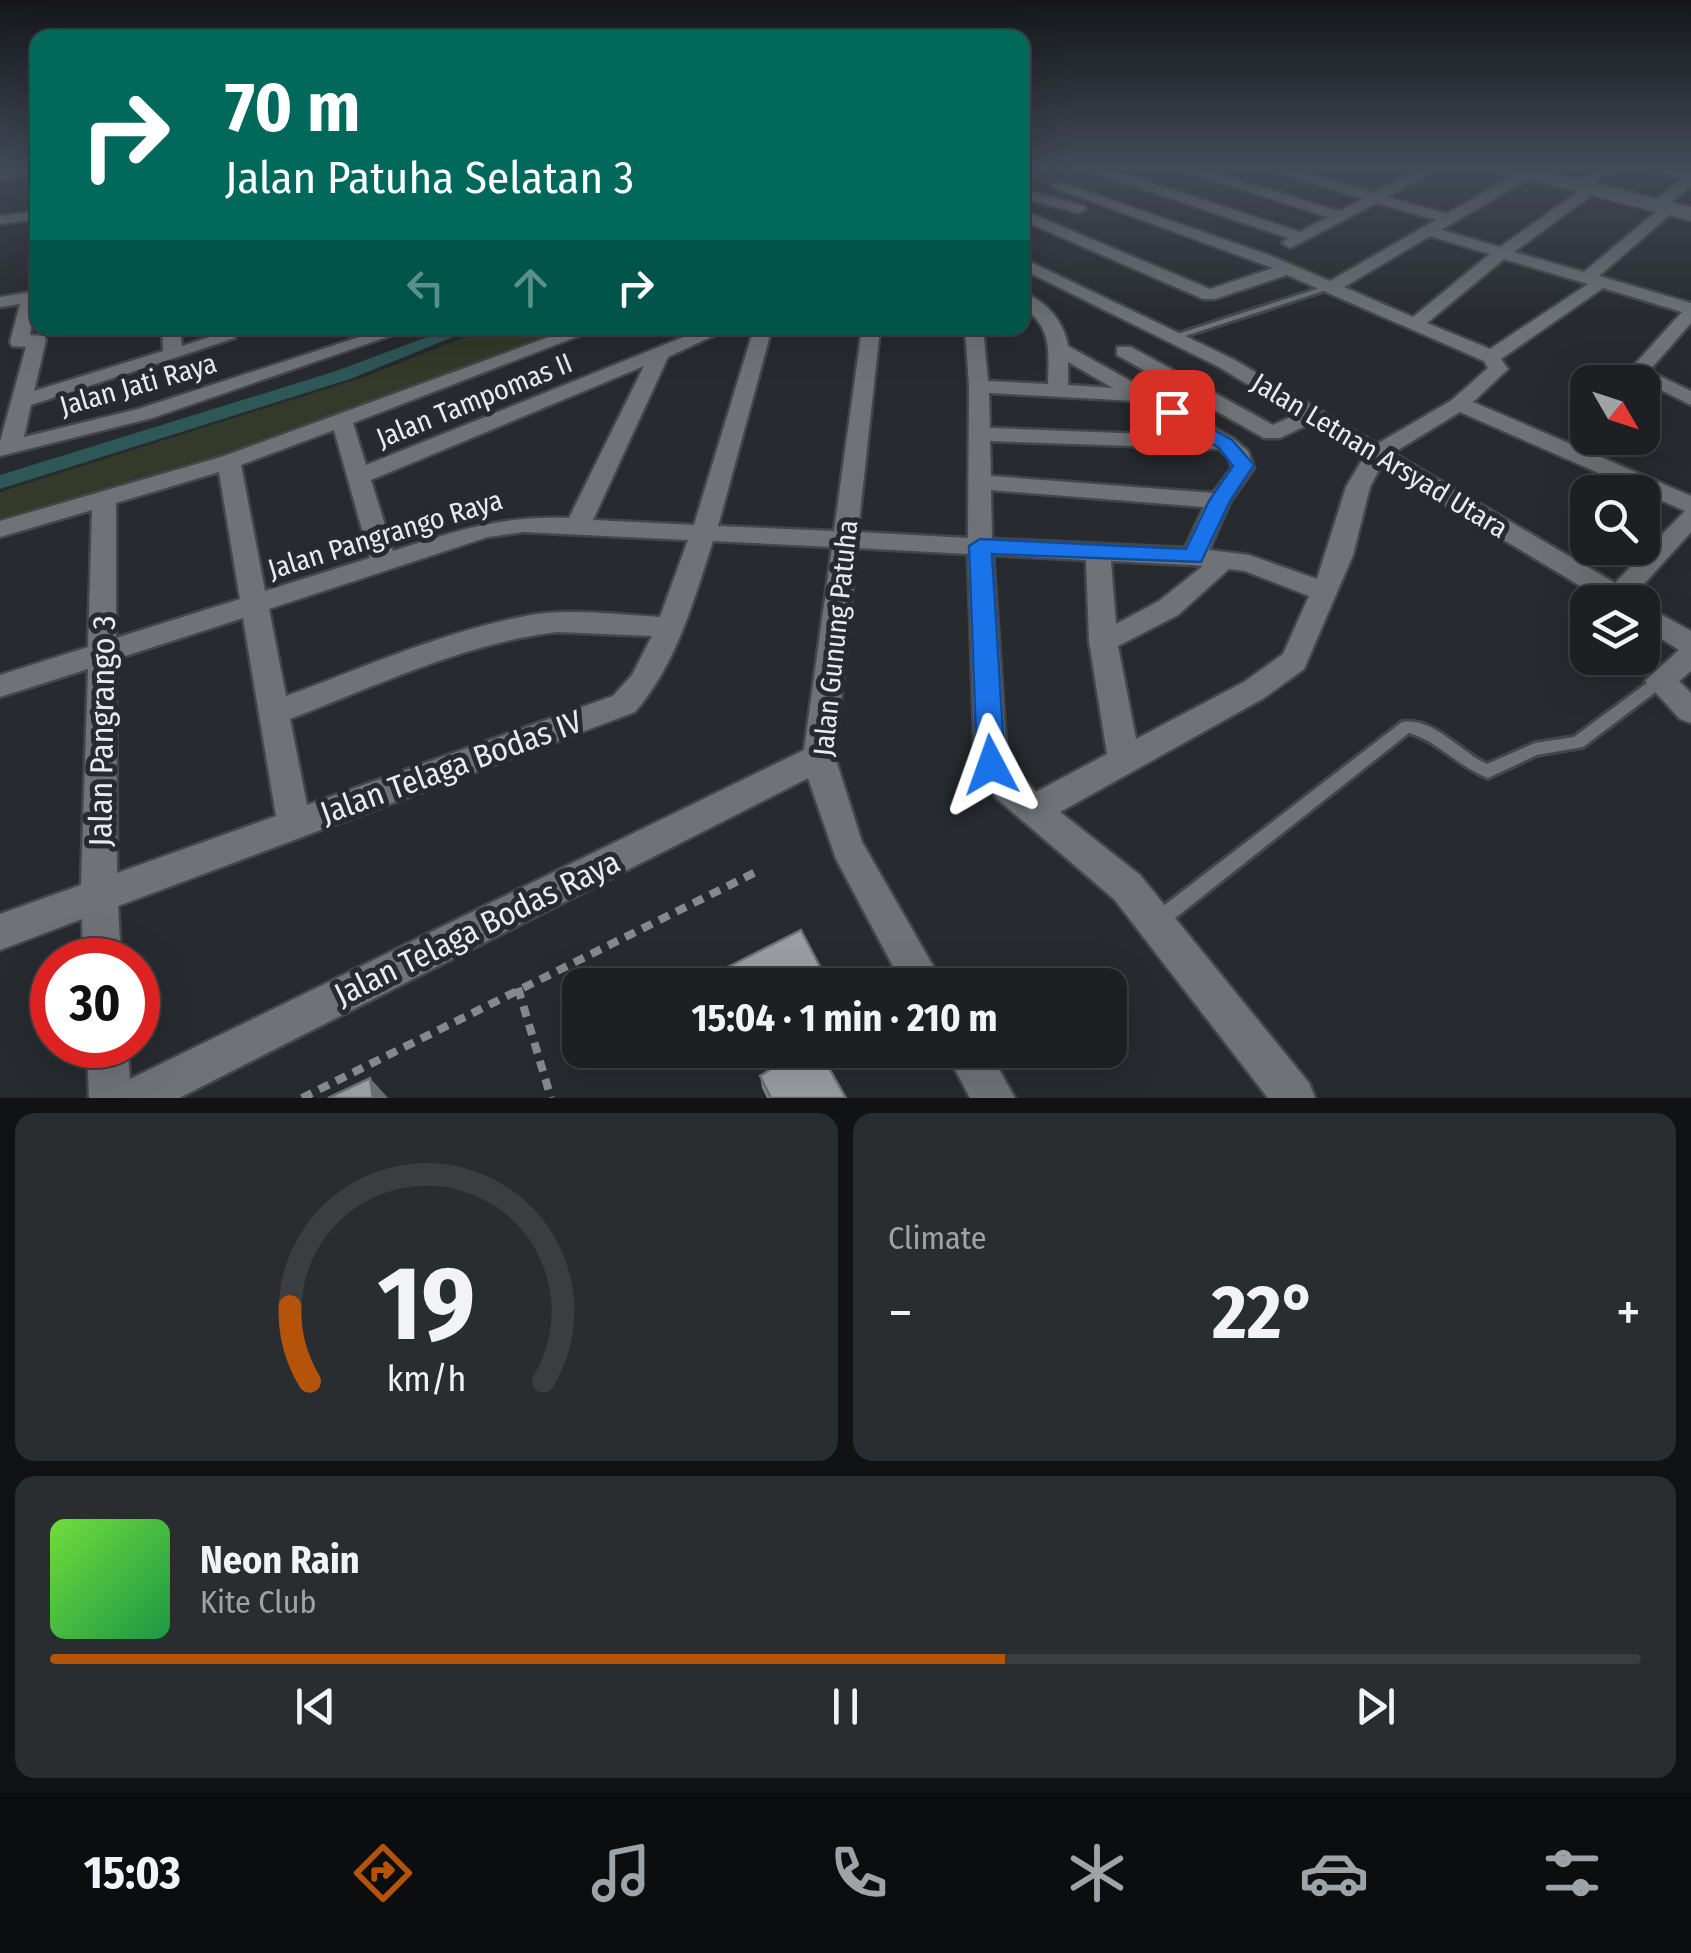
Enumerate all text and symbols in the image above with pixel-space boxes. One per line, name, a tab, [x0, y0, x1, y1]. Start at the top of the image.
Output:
text: 70 m	[225, 66, 360, 150]
icon: right	[60, 70, 190, 200]
text: Jalan Patuha Selatan 3	[225, 151, 634, 205]
icon: left	[398, 260, 453, 315]
icon: ahead	[503, 260, 558, 315]
icon: right	[608, 260, 663, 315]
street label: Jalan Jati Raya	[56, 346, 220, 423]
street label: Jalan Tampomas II	[372, 346, 577, 455]
north arrow	[1570, 365, 1660, 455]
map controls	[1570, 365, 1660, 675]
street label: Jalan Letnan Arsyad Utara	[1246, 366, 1514, 545]
pin	[1130, 370, 1215, 455]
icon: arrive	[1145, 385, 1200, 440]
button: search	[1570, 475, 1660, 565]
street label: Jalan Pangrango Raya	[264, 483, 507, 586]
street label: Jalan Gunung Patuha	[807, 518, 864, 758]
button: layers	[1570, 585, 1660, 675]
street label: Jalan Pangrango 3	[81, 615, 123, 847]
street label: Jalan Telaga Bodas IV	[315, 702, 588, 832]
position arrow	[939, 713, 1043, 817]
street label: Jalan Telaga Bodas Raya	[328, 842, 626, 1014]
speed limit sign: 30	[30, 938, 160, 1068]
text: 15:04 · 1 min · 210 m	[691, 995, 998, 1041]
text: Climate	[888, 1219, 987, 1257]
text: 19	[378, 1242, 475, 1367]
text: 22°	[1212, 1268, 1317, 1358]
text: −	[888, 1280, 913, 1346]
text: +	[1616, 1280, 1641, 1346]
text: km/h	[387, 1358, 466, 1400]
text: Neon Rain	[200, 1537, 360, 1583]
text: Kite Club	[200, 1583, 316, 1621]
icon: previous	[288, 1679, 343, 1734]
icon: pause	[818, 1679, 873, 1734]
icon: next	[1348, 1679, 1403, 1734]
icon: directions	[348, 1838, 418, 1908]
icon: music	[586, 1838, 656, 1908]
icon: phone	[824, 1838, 894, 1908]
icon: climate	[1062, 1838, 1132, 1908]
icon: car	[1299, 1838, 1369, 1908]
icon: filters	[1537, 1838, 1607, 1908]
text: 15:03	[84, 1846, 181, 1900]

